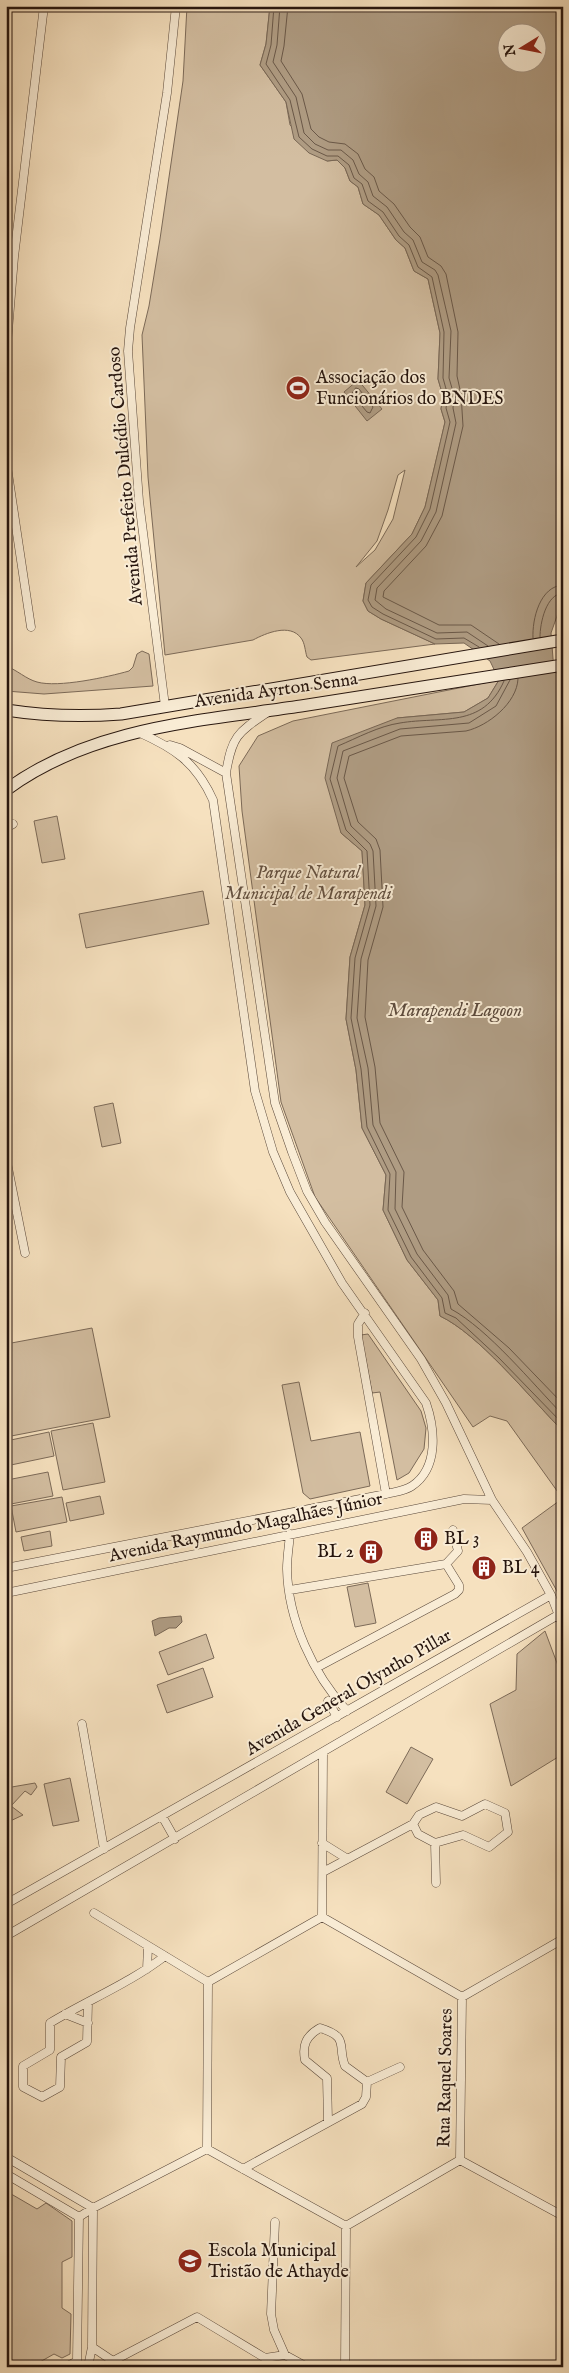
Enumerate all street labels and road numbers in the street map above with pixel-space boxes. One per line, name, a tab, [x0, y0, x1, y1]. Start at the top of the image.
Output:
street label: Avenida Prefeito Dulcídio Cardoso	[103, 345, 149, 607]
street label: Avenida Ayrton Senna	[192, 668, 359, 714]
street label: Avenida Raymundo Magalhães Júnior	[106, 1488, 385, 1569]
street label: Avenida General Olyntho Pillar	[241, 1624, 456, 1762]
street label: Rua Raquel Soares	[433, 2008, 459, 2148]

